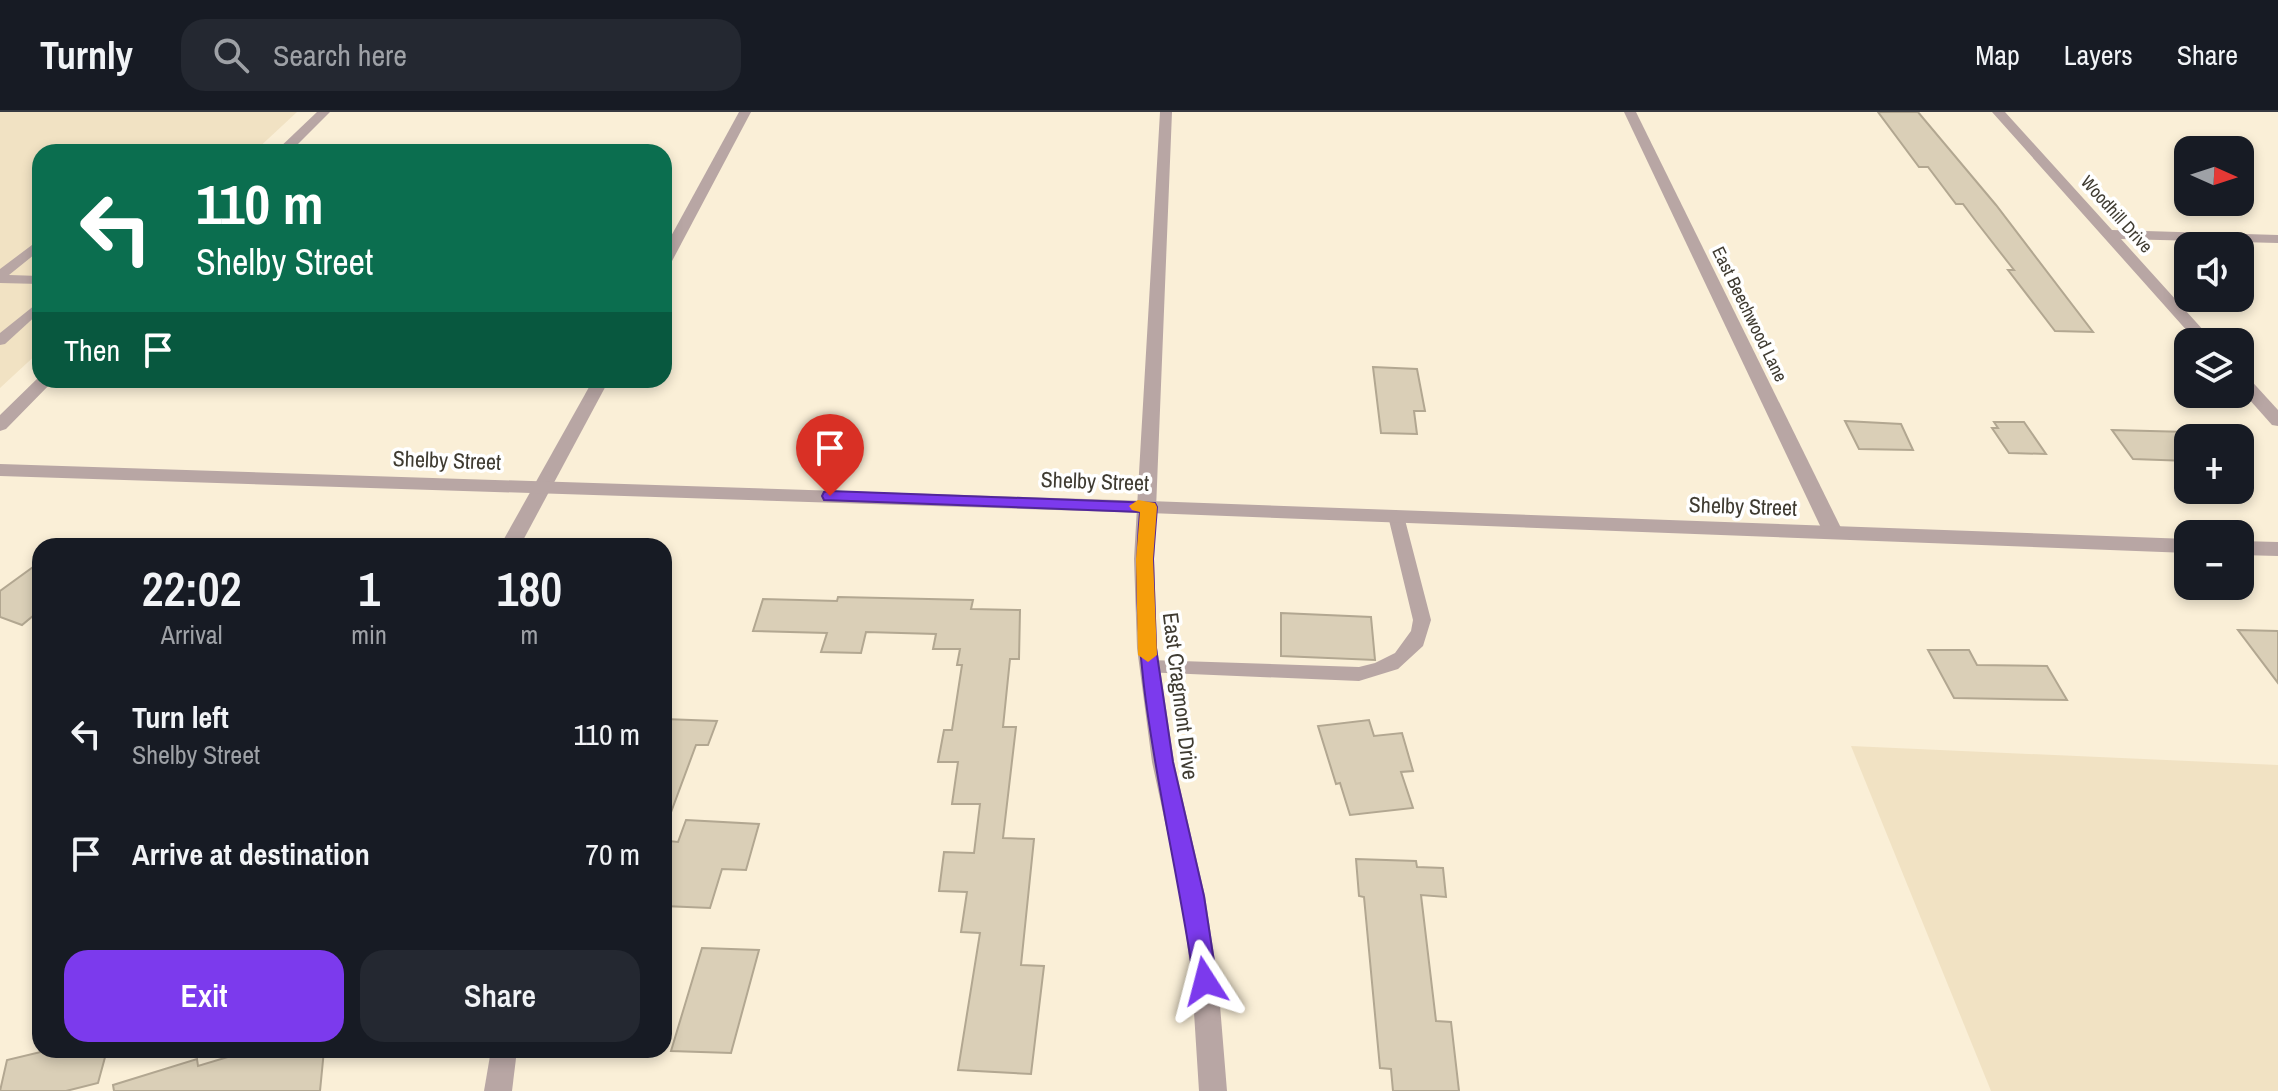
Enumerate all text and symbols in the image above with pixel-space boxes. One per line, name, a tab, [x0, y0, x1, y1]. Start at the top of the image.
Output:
search box	[181, 19, 741, 91]
text: Turnly	[40, 30, 133, 81]
icon: search	[209, 33, 253, 77]
text: Search here	[273, 35, 407, 75]
text: Map	[1975, 36, 2020, 74]
text: Layers	[2064, 36, 2133, 74]
text: Share	[2177, 36, 2238, 74]
north arrow	[2174, 136, 2254, 216]
map controls	[2174, 136, 2254, 600]
text: 110 m	[196, 166, 324, 241]
street label: Woodhill Drive	[2075, 170, 2159, 258]
icon: left	[64, 176, 168, 280]
button: sound	[2174, 232, 2254, 312]
text: Shelby Street	[196, 238, 373, 286]
street label: East Beechwood Lane	[1706, 242, 1794, 386]
icon: arrive	[136, 328, 180, 372]
button: layers	[2174, 328, 2254, 408]
text: Then	[64, 330, 120, 370]
pin	[796, 414, 864, 496]
button: +	[2174, 424, 2254, 504]
icon: arrive	[808, 426, 852, 470]
street label: Shelby Street	[392, 443, 502, 477]
street label: Shelby Street	[1040, 464, 1150, 498]
street label: Shelby Street	[1688, 489, 1798, 523]
button: −	[2174, 520, 2254, 600]
text: 22:02	[142, 556, 242, 621]
text: 1	[358, 556, 380, 621]
text: 180	[497, 556, 562, 621]
street label: East Cragmont Drive	[1156, 611, 1206, 781]
text: Arrival	[161, 617, 222, 652]
text: min	[351, 617, 387, 652]
text: m	[521, 617, 538, 652]
text: Turn left	[132, 697, 229, 737]
icon: left	[64, 712, 108, 756]
text: 110 m	[573, 714, 640, 754]
text: Shelby Street	[132, 737, 260, 772]
icon: arrive	[64, 832, 108, 876]
text: Arrive at destination	[132, 834, 370, 874]
text: 70 m	[585, 834, 640, 874]
position arrow	[1163, 939, 1247, 1023]
button: Exit	[64, 950, 344, 1042]
button: Share	[360, 950, 640, 1042]

